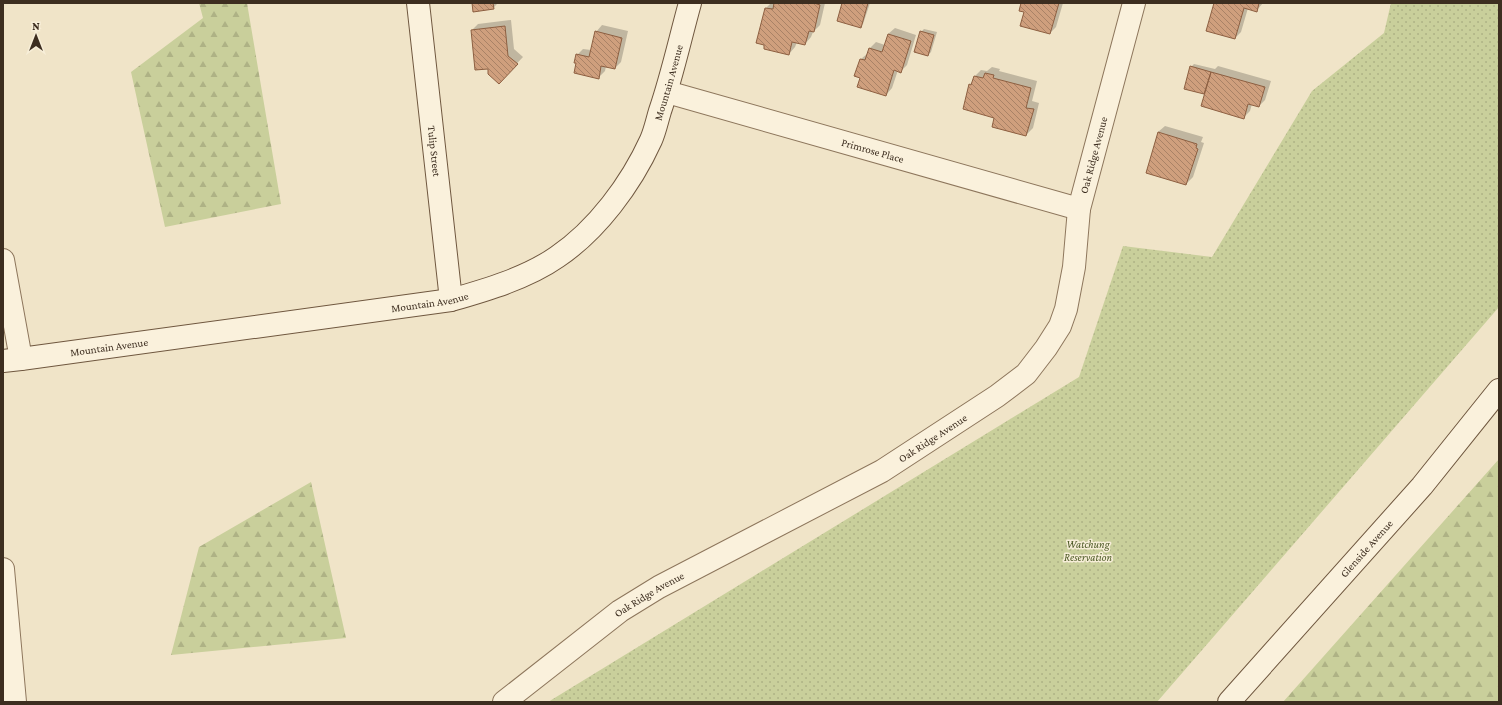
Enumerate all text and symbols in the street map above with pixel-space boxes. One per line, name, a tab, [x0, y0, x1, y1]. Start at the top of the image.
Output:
north arrow	[16, 16, 56, 56]
text: N	[32, 20, 40, 32]
street label: Mountain Avenue	[652, 43, 685, 122]
street label: Oak Ridge Avenue	[1077, 115, 1109, 195]
street label: Tulip Street	[426, 125, 443, 178]
street label: Primrose Place	[840, 136, 906, 165]
street label: Mountain Avenue	[390, 289, 470, 314]
street label: Mountain Avenue	[69, 336, 149, 358]
street label: Oak Ridge Avenue	[896, 411, 969, 465]
street label: Glenside Avenue	[1337, 517, 1395, 580]
park label: Watchung Reservation	[1064, 538, 1112, 563]
street label: Oak Ridge Avenue	[612, 569, 686, 619]

